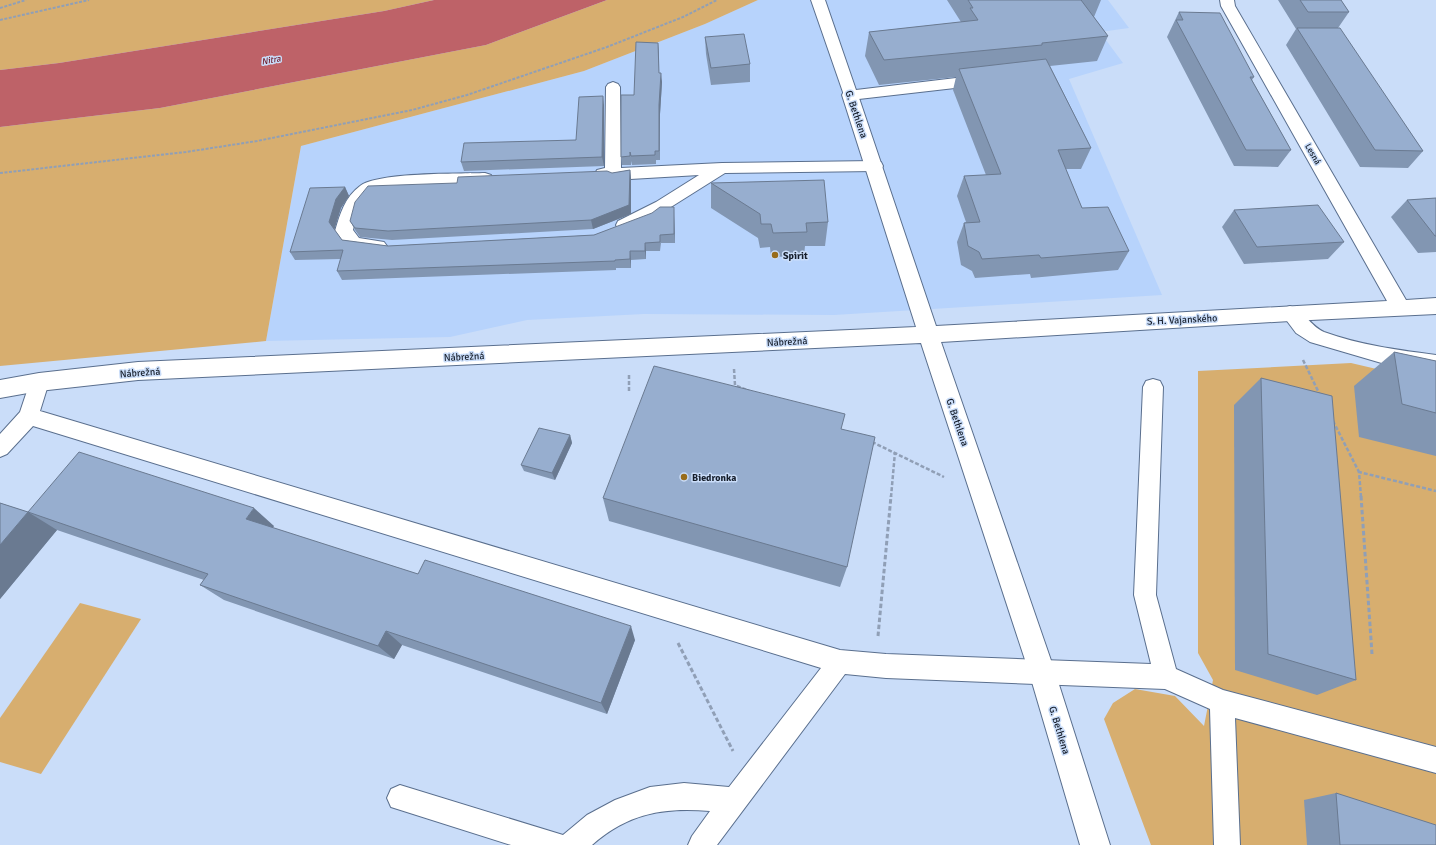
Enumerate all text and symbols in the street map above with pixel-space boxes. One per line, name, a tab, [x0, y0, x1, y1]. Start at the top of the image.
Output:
water label: Nitra	[261, 53, 282, 68]
street label: G. Bethlena	[842, 89, 870, 140]
street label: Lesná	[1302, 142, 1323, 167]
marker: Spirit	[770, 250, 780, 260]
place label: Spirit	[783, 250, 808, 262]
street label: S. H. Vajanského	[1147, 312, 1218, 328]
street label: Nábrežná	[766, 335, 808, 349]
street label: Nábrežná	[443, 350, 485, 364]
street label: Nábrežná	[119, 366, 161, 380]
street label: G. Bethlena	[943, 397, 971, 448]
marker: Biedronka	[679, 472, 689, 482]
place label: Biedronka	[692, 472, 736, 484]
street label: G. Bethlena	[1046, 705, 1072, 756]

